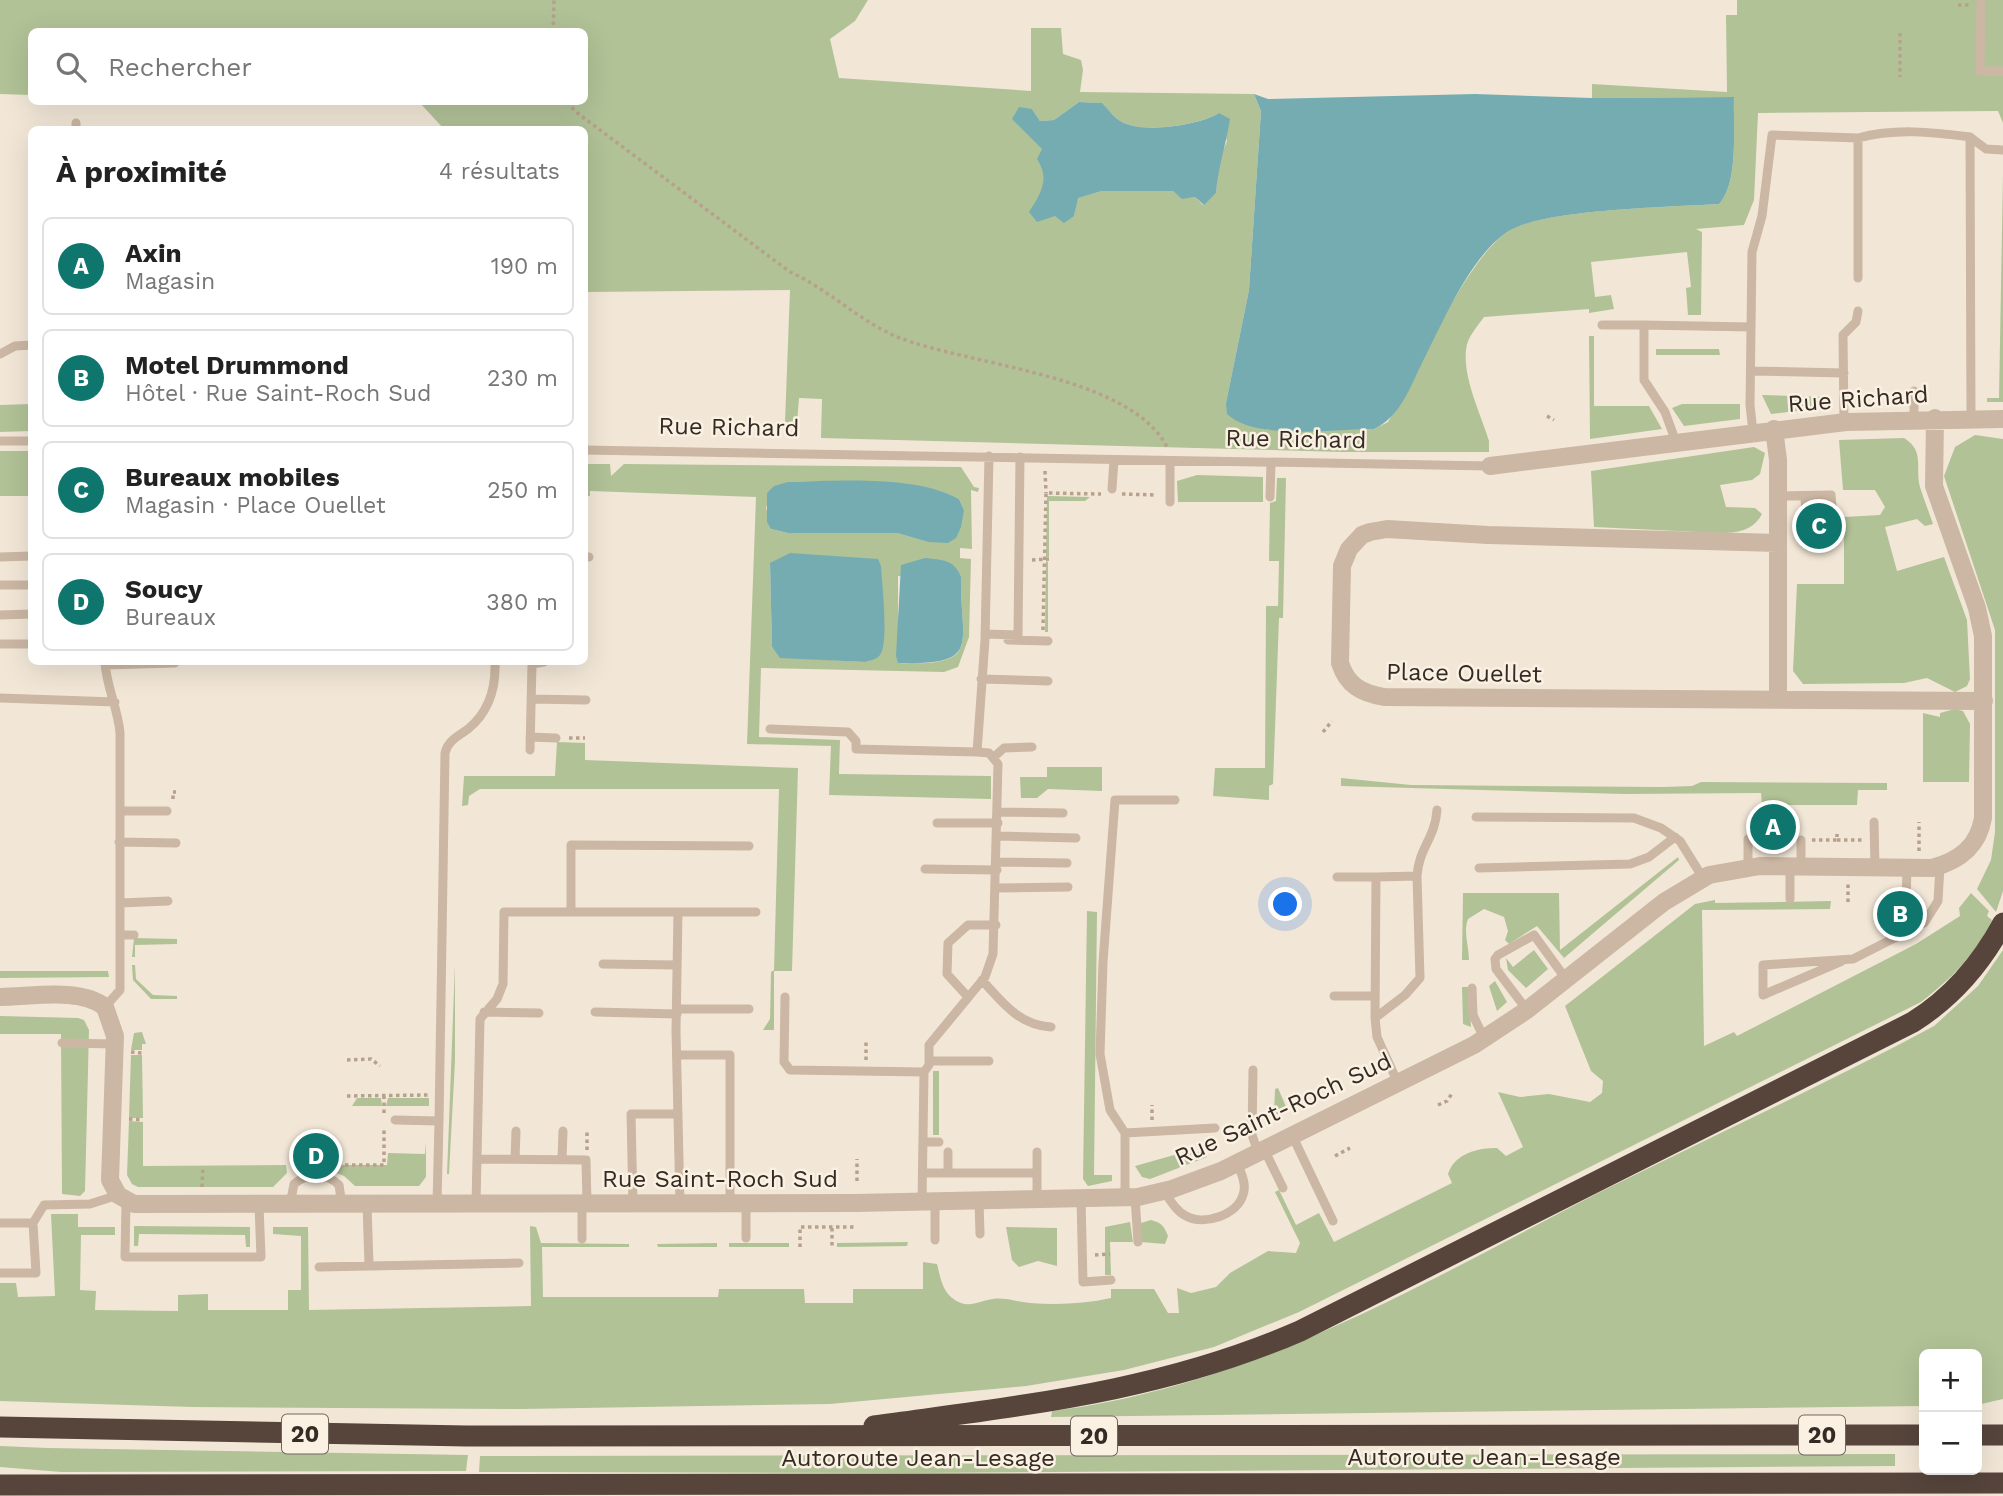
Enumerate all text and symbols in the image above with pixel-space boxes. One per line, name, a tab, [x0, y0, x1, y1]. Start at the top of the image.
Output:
search box	[28, 28, 588, 105]
icon: search	[52, 48, 90, 86]
text: Rechercher	[108, 52, 252, 82]
text: À proximité	[56, 154, 227, 189]
text: 4 résultats	[439, 158, 560, 185]
text: Axin	[125, 238, 182, 268]
text: A	[73, 253, 89, 280]
text: 190 m	[491, 253, 558, 280]
text: Magasin	[125, 268, 215, 295]
text: Motel Drummond	[125, 350, 349, 380]
text: B	[73, 365, 89, 392]
text: 230 m	[487, 365, 558, 392]
text: Hôtel · Rue Saint-Roch Sud	[125, 380, 431, 407]
street label: Rue Richard	[1787, 380, 1929, 418]
street label: Rue Richard	[658, 412, 800, 442]
street label: Rue Richard	[1225, 424, 1367, 454]
text: Bureaux mobiles	[125, 462, 340, 492]
text: C	[73, 477, 89, 504]
text: 250 m	[487, 477, 558, 504]
text: Magasin · Place Ouellet	[125, 492, 386, 519]
pin: C	[1796, 500, 1842, 552]
text: Soucy	[125, 574, 203, 604]
text: D	[73, 589, 89, 616]
text: 380 m	[486, 589, 558, 616]
text: Bureaux	[125, 604, 216, 631]
street label: Place Ouellet	[1386, 658, 1542, 688]
pin: A	[1750, 801, 1796, 853]
your location	[1268, 887, 1302, 921]
pin: B	[1877, 888, 1923, 940]
street label: Rue Saint-Roch Sud	[1170, 1046, 1396, 1172]
pin: D	[293, 1130, 339, 1182]
street label: Rue Saint-Roch Sud	[602, 1165, 838, 1193]
map controls	[1919, 1349, 1982, 1475]
button: +	[1919, 1349, 1982, 1412]
button: −	[1919, 1412, 1982, 1475]
road number: 20	[282, 1414, 328, 1454]
road number: 20	[1071, 1416, 1117, 1456]
road number: 20	[1799, 1416, 1845, 1454]
street label: Autoroute Jean-Lesage	[1347, 1443, 1621, 1471]
street label: Autoroute Jean-Lesage	[781, 1444, 1055, 1472]

